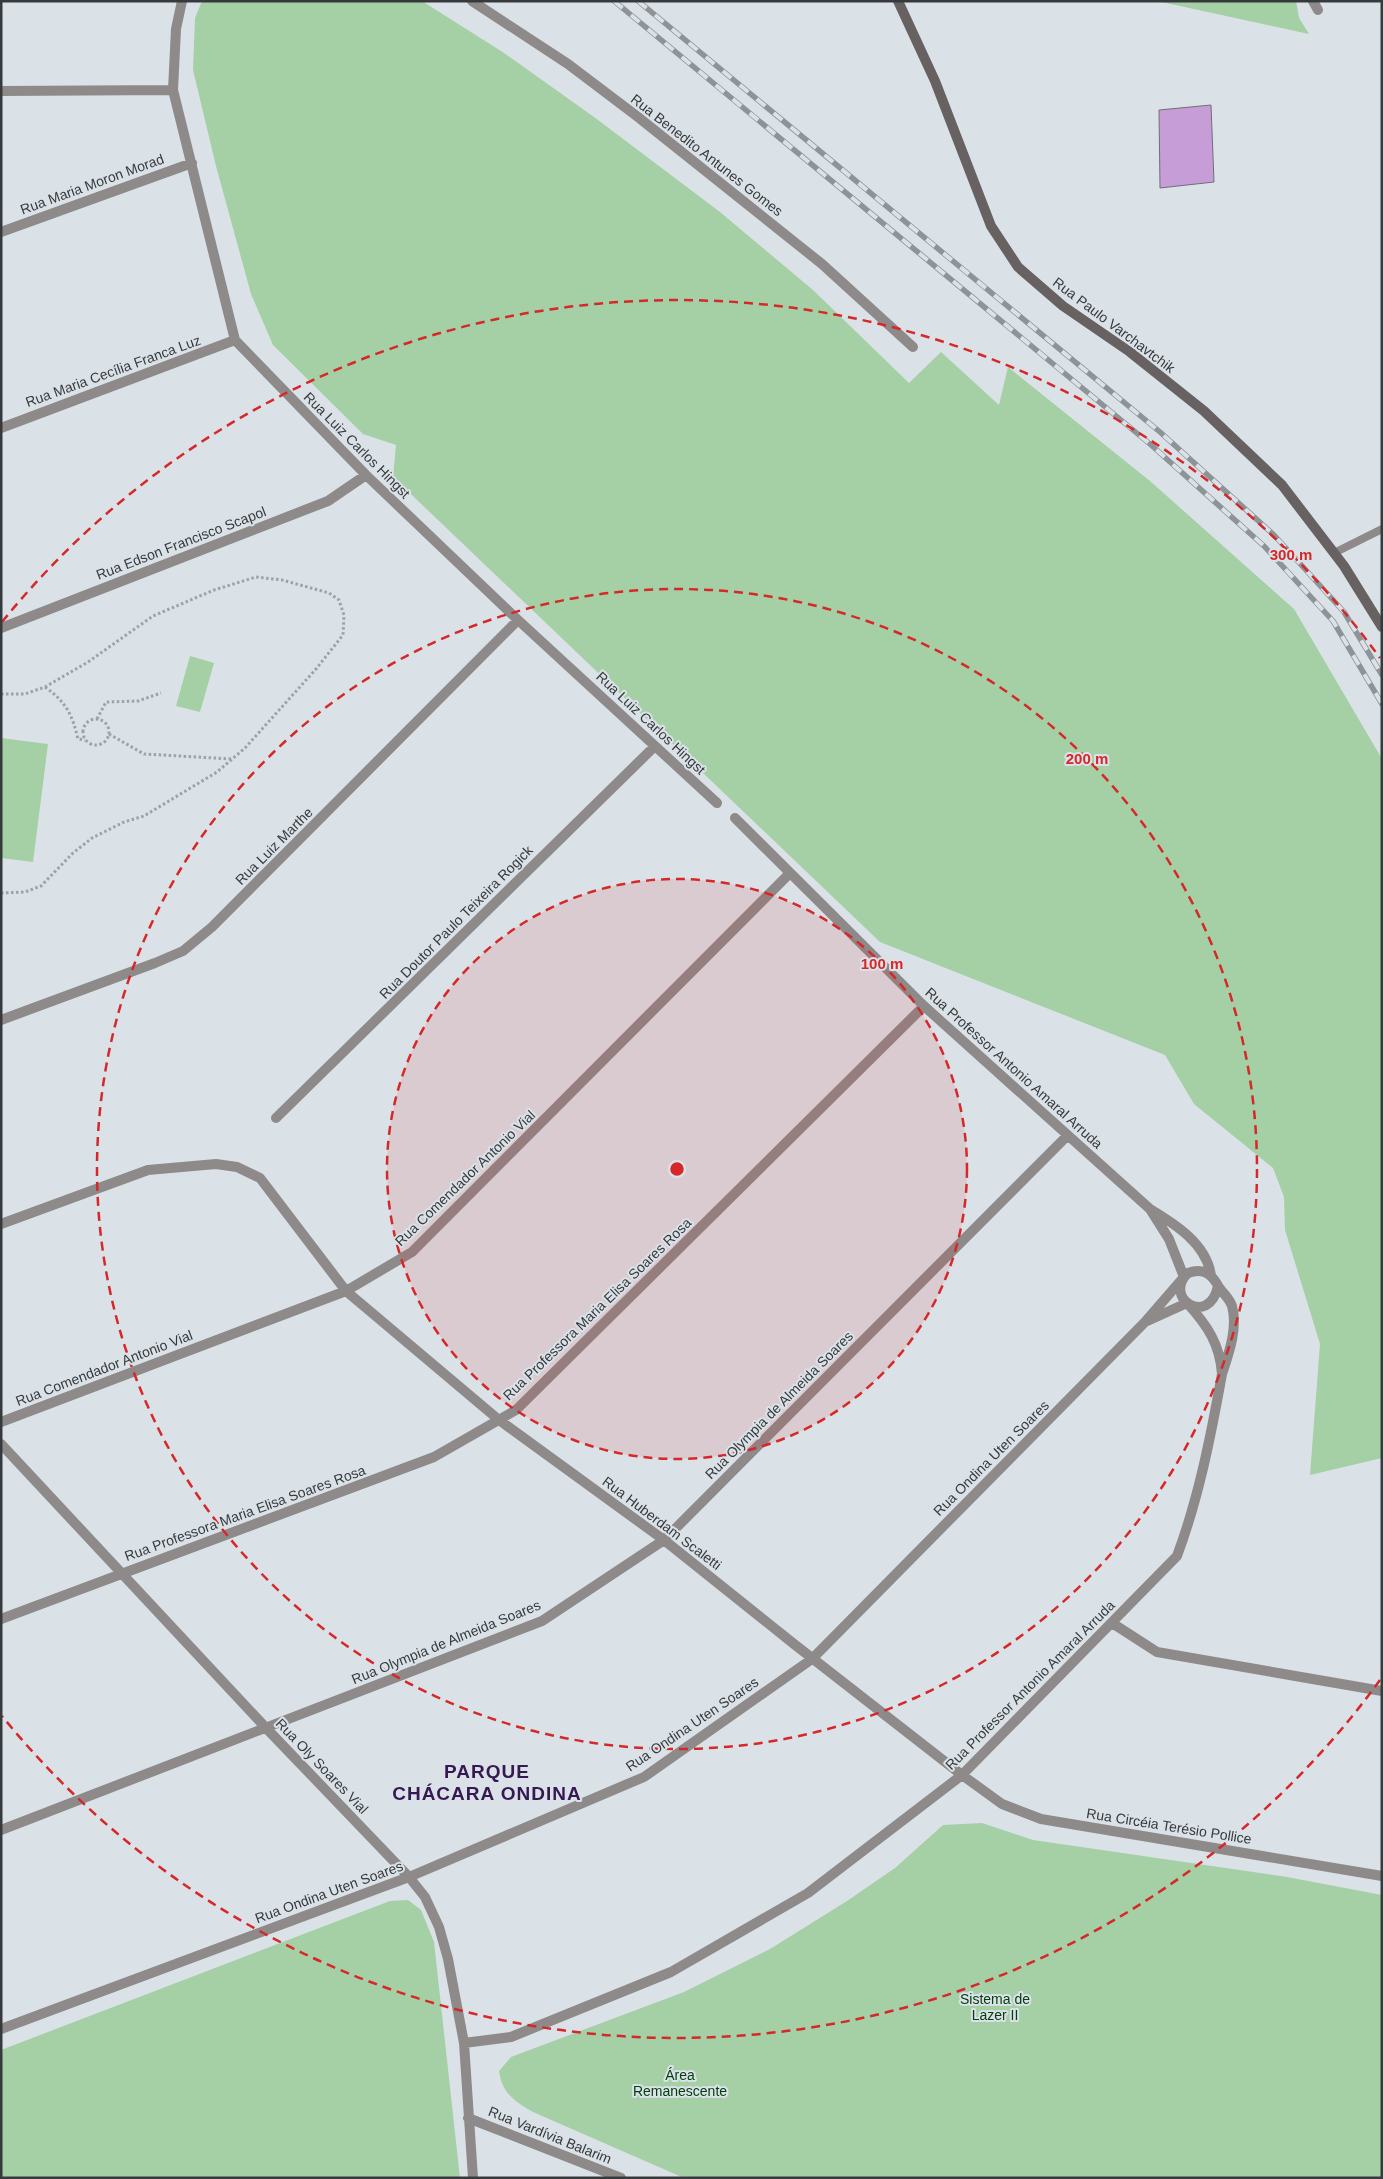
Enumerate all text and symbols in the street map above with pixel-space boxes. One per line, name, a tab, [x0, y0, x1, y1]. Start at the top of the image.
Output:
street label: Rua Benedito Antunes Gomes	[628, 91, 786, 219]
street label: Rua Maria Moron Morad	[18, 151, 166, 217]
street label: Rua Paulo Varchavtchik	[1050, 274, 1179, 377]
street label: Rua Maria Cecília Franca Luz	[23, 332, 203, 410]
street label: Rua Luiz Carlos Hingst	[301, 389, 413, 501]
street label: Rua Edson Francisco Scapol	[94, 503, 268, 583]
text: 300 m	[1270, 546, 1312, 563]
street label: Rua Luiz Carlos Hingst	[593, 668, 709, 778]
text: 200 m	[1066, 750, 1108, 767]
street label: Rua Luiz Marthe	[232, 804, 316, 888]
street label: Rua Doutor Paulo Teixeira Rogick	[376, 841, 537, 1002]
text: 100 m	[861, 955, 903, 972]
street label: Rua Professor Antonio Amaral Arruda	[922, 984, 1106, 1152]
street label: Rua Comendador Antonio Vial	[392, 1107, 538, 1249]
centre of rings	[668, 1160, 686, 1178]
street label: Rua Professora Maria Elisa Soares Rosa	[500, 1214, 695, 1403]
street label: Rua Comendador Antonio Vial	[13, 1327, 195, 1409]
street label: Rua Olympia de Almeida Soares	[702, 1328, 856, 1482]
street label: Rua Ondina Uten Soares	[930, 1397, 1052, 1519]
street label: Rua Professora Maria Elisa Soares Rosa	[122, 1462, 368, 1564]
street label: Rua Huberdam Scaletti	[599, 1473, 725, 1573]
street label: Rua Olympia de Almeida Soares	[349, 1597, 543, 1687]
street label: Rua Professor Antonio Amaral Arruda	[942, 1597, 1118, 1773]
street label: Rua Ondina Uten Soares	[623, 1674, 761, 1774]
street label: Rua Oly Soares Vial	[273, 1715, 371, 1817]
district label: PARQUE CHÁCARA ONDINA	[392, 1761, 582, 1804]
street label: Rua Circéia Terésio Pollice	[1085, 1805, 1253, 1847]
street label: Rua Ondina Uten Soares	[253, 1858, 405, 1926]
park label: Sistema de Lazer II	[960, 1991, 1030, 2023]
park label: Área Remanescente	[633, 2067, 727, 2099]
street label: Rua Vardívia Balarim	[486, 2103, 614, 2167]

